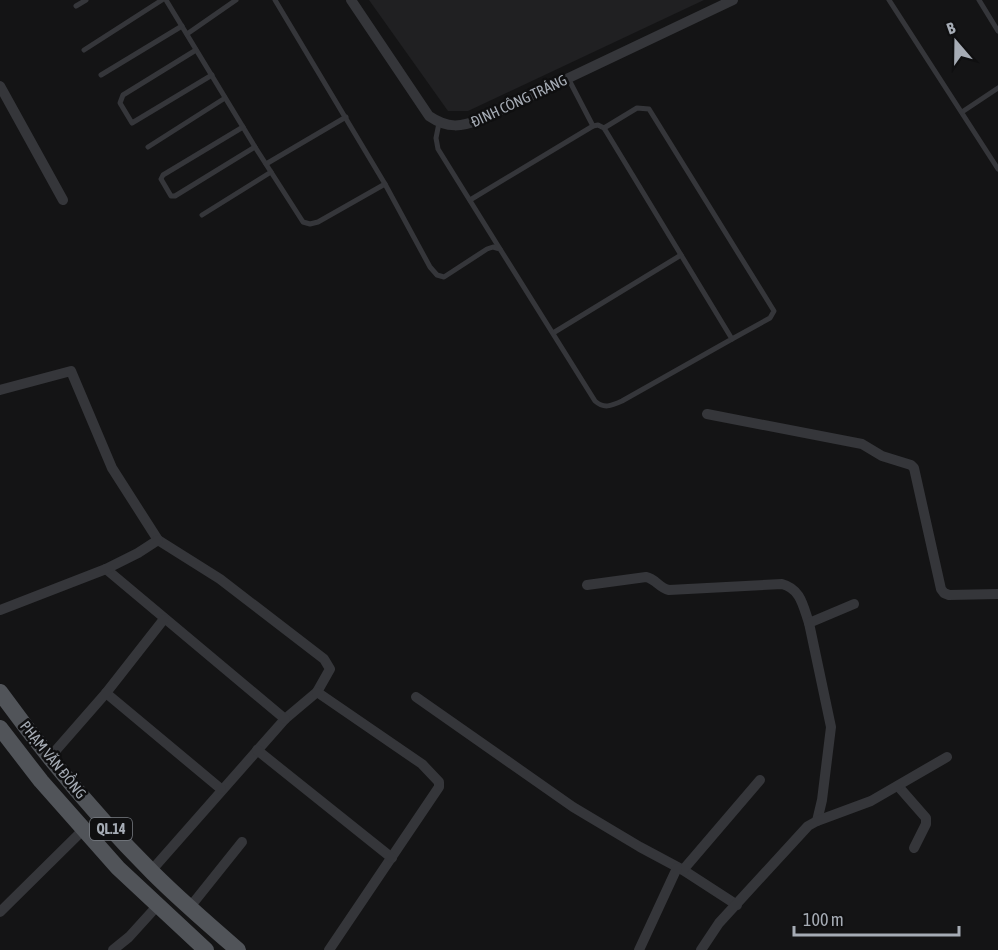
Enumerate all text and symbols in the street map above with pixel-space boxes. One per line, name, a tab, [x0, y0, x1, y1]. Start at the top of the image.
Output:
north arrow	[926, 12, 986, 72]
text: B	[944, 18, 958, 38]
street label: ĐINH CÔNG TRÁNG	[468, 71, 570, 130]
street label: PHẠM VĂN ĐỒNG	[17, 717, 91, 802]
road number: QL.14	[90, 818, 132, 840]
scale bar	[794, 899, 959, 937]
text: 100 m	[803, 909, 844, 930]

